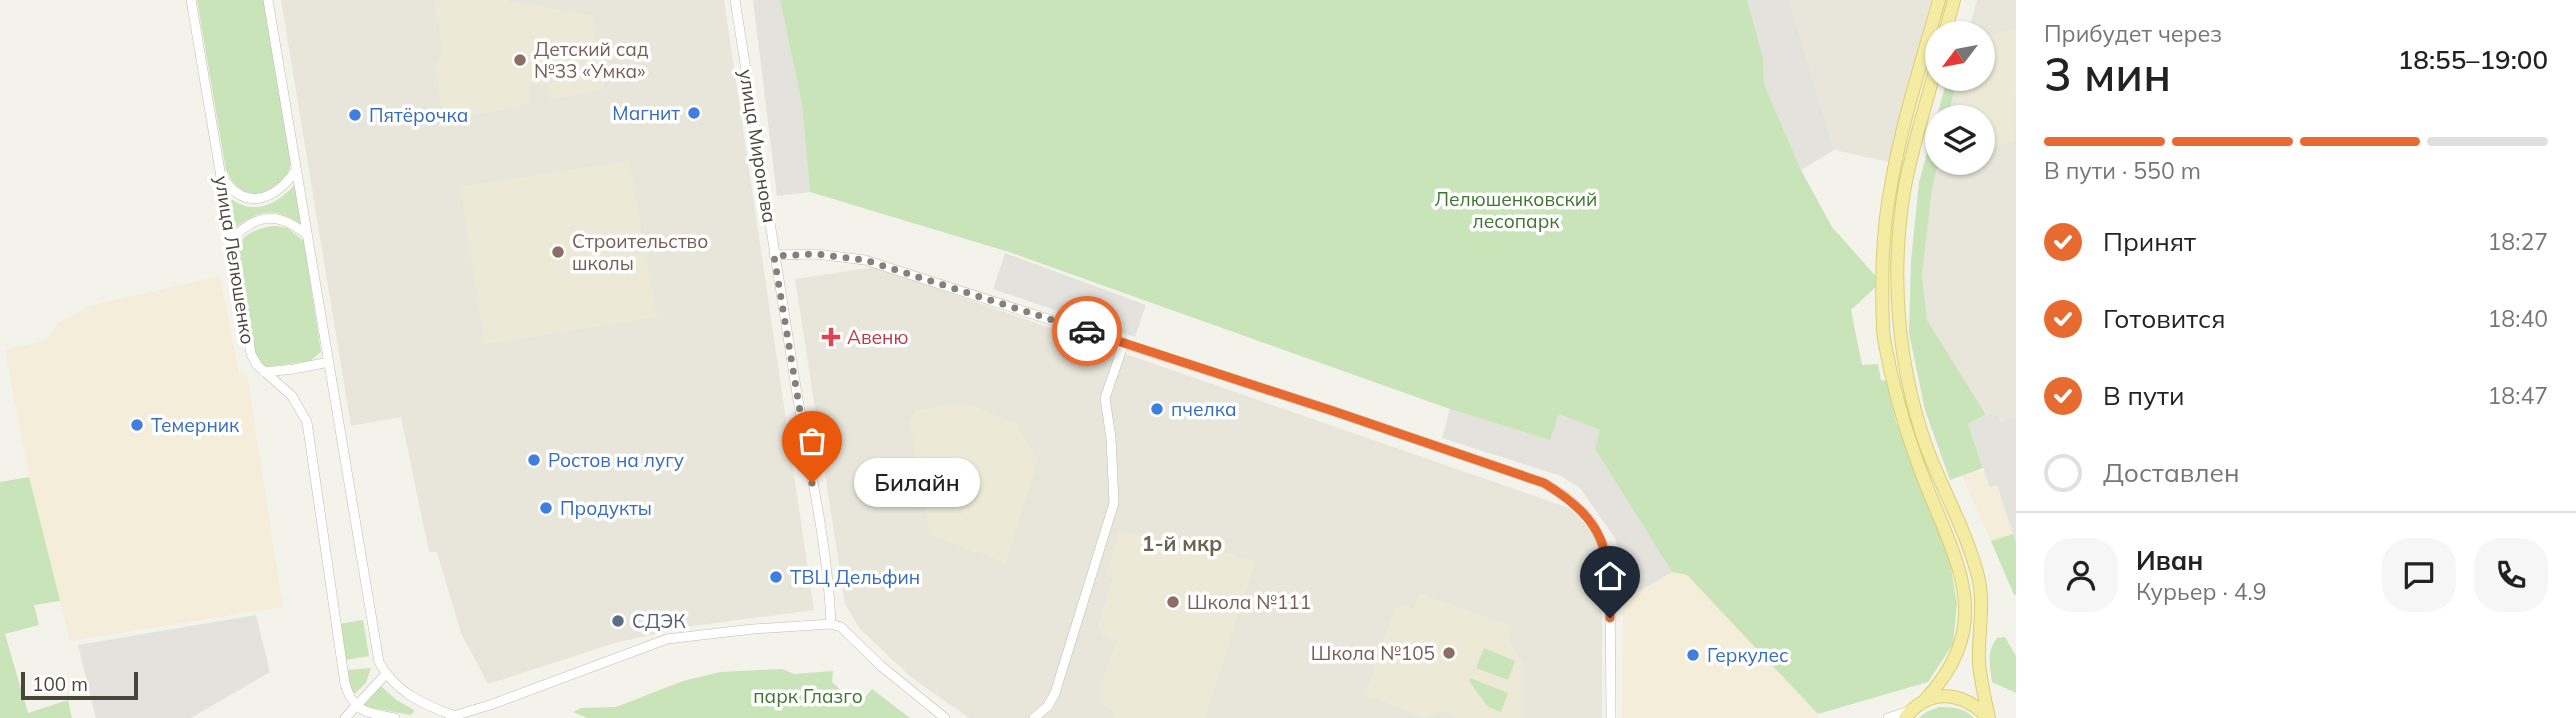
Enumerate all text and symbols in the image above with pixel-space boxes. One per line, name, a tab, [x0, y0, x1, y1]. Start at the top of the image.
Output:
text: Прибудет через	[2044, 19, 2222, 48]
north arrow	[1925, 21, 1995, 91]
map controls	[1925, 21, 1995, 175]
place label: Детский сад №33 «Умка»	[534, 37, 649, 83]
text: 18:55–19:00	[2398, 43, 2548, 76]
text: 3 мин	[2044, 45, 2171, 103]
marker: Детский сад №33 «Умка»	[512, 52, 528, 68]
street label: улица Миронова	[734, 67, 782, 225]
place label: Магнит	[612, 101, 680, 125]
place label: Пятёрочка	[369, 103, 468, 127]
marker: Магнит	[686, 105, 702, 121]
button: layers	[1925, 105, 1995, 175]
marker: Пятёрочка	[347, 107, 363, 123]
text: В пути · 550 m	[2044, 156, 2201, 185]
street label: улица Лелюшенко	[210, 174, 260, 346]
park label: Лелюшенковский лесопарк	[1435, 187, 1597, 233]
icon: check	[2044, 223, 2082, 261]
text: Принят	[2103, 225, 2196, 258]
text: 18:27	[2488, 227, 2548, 256]
place label: Строительство школы	[572, 229, 708, 275]
marker: Строительство школы	[550, 244, 566, 260]
courier	[1052, 296, 1122, 366]
icon: check	[2044, 300, 2082, 338]
text: Готовится	[2103, 302, 2226, 335]
text: 18:40	[2488, 304, 2548, 333]
icon: car	[1068, 312, 1106, 350]
place label: Авеню	[847, 325, 908, 349]
marker: Авеню	[821, 327, 841, 347]
icon: check	[2044, 377, 2082, 415]
text: В пути	[2103, 379, 2184, 412]
text: 18:47	[2488, 381, 2548, 410]
place label: пчелка	[1171, 397, 1237, 421]
marker: пчелка	[1149, 401, 1165, 417]
pin	[782, 411, 842, 483]
place label: Темерник	[151, 413, 240, 437]
marker: Темерник	[129, 417, 145, 433]
icon: bag	[793, 422, 831, 460]
place label: Ростов на лугу	[548, 448, 684, 472]
marker: Ростов на лугу	[526, 452, 542, 468]
text: Доставлен	[2103, 456, 2240, 489]
callout: Билайн	[854, 458, 980, 508]
text: Билайн	[874, 468, 960, 497]
place label: Продукты	[560, 496, 652, 520]
marker: Продукты	[538, 500, 554, 516]
district label: 1-й мкр	[1142, 530, 1222, 556]
button: person	[2044, 538, 2118, 612]
button: chat	[2382, 538, 2456, 612]
button: phone	[2474, 538, 2548, 612]
text: Иван	[2136, 544, 2203, 577]
pin	[1580, 546, 1640, 618]
icon: home	[1591, 557, 1629, 595]
place label: ТВЦ Дельфин	[790, 565, 920, 589]
marker: ТВЦ Дельфин	[768, 569, 784, 585]
text: Курьер · 4.9	[2136, 577, 2267, 606]
place label: Школа №111	[1187, 590, 1311, 614]
marker: Школа №111	[1165, 594, 1181, 610]
place label: СДЭК	[632, 609, 686, 633]
marker: СДЭК	[610, 613, 626, 629]
place label: Школа №105	[1311, 641, 1435, 665]
place label: Геркулес	[1707, 643, 1789, 667]
marker: Школа №105	[1441, 645, 1457, 661]
marker: Геркулес	[1685, 647, 1701, 663]
scale bar	[21, 669, 138, 701]
text: 100 m	[32, 672, 88, 696]
park label: парк Глазго	[753, 684, 863, 708]

